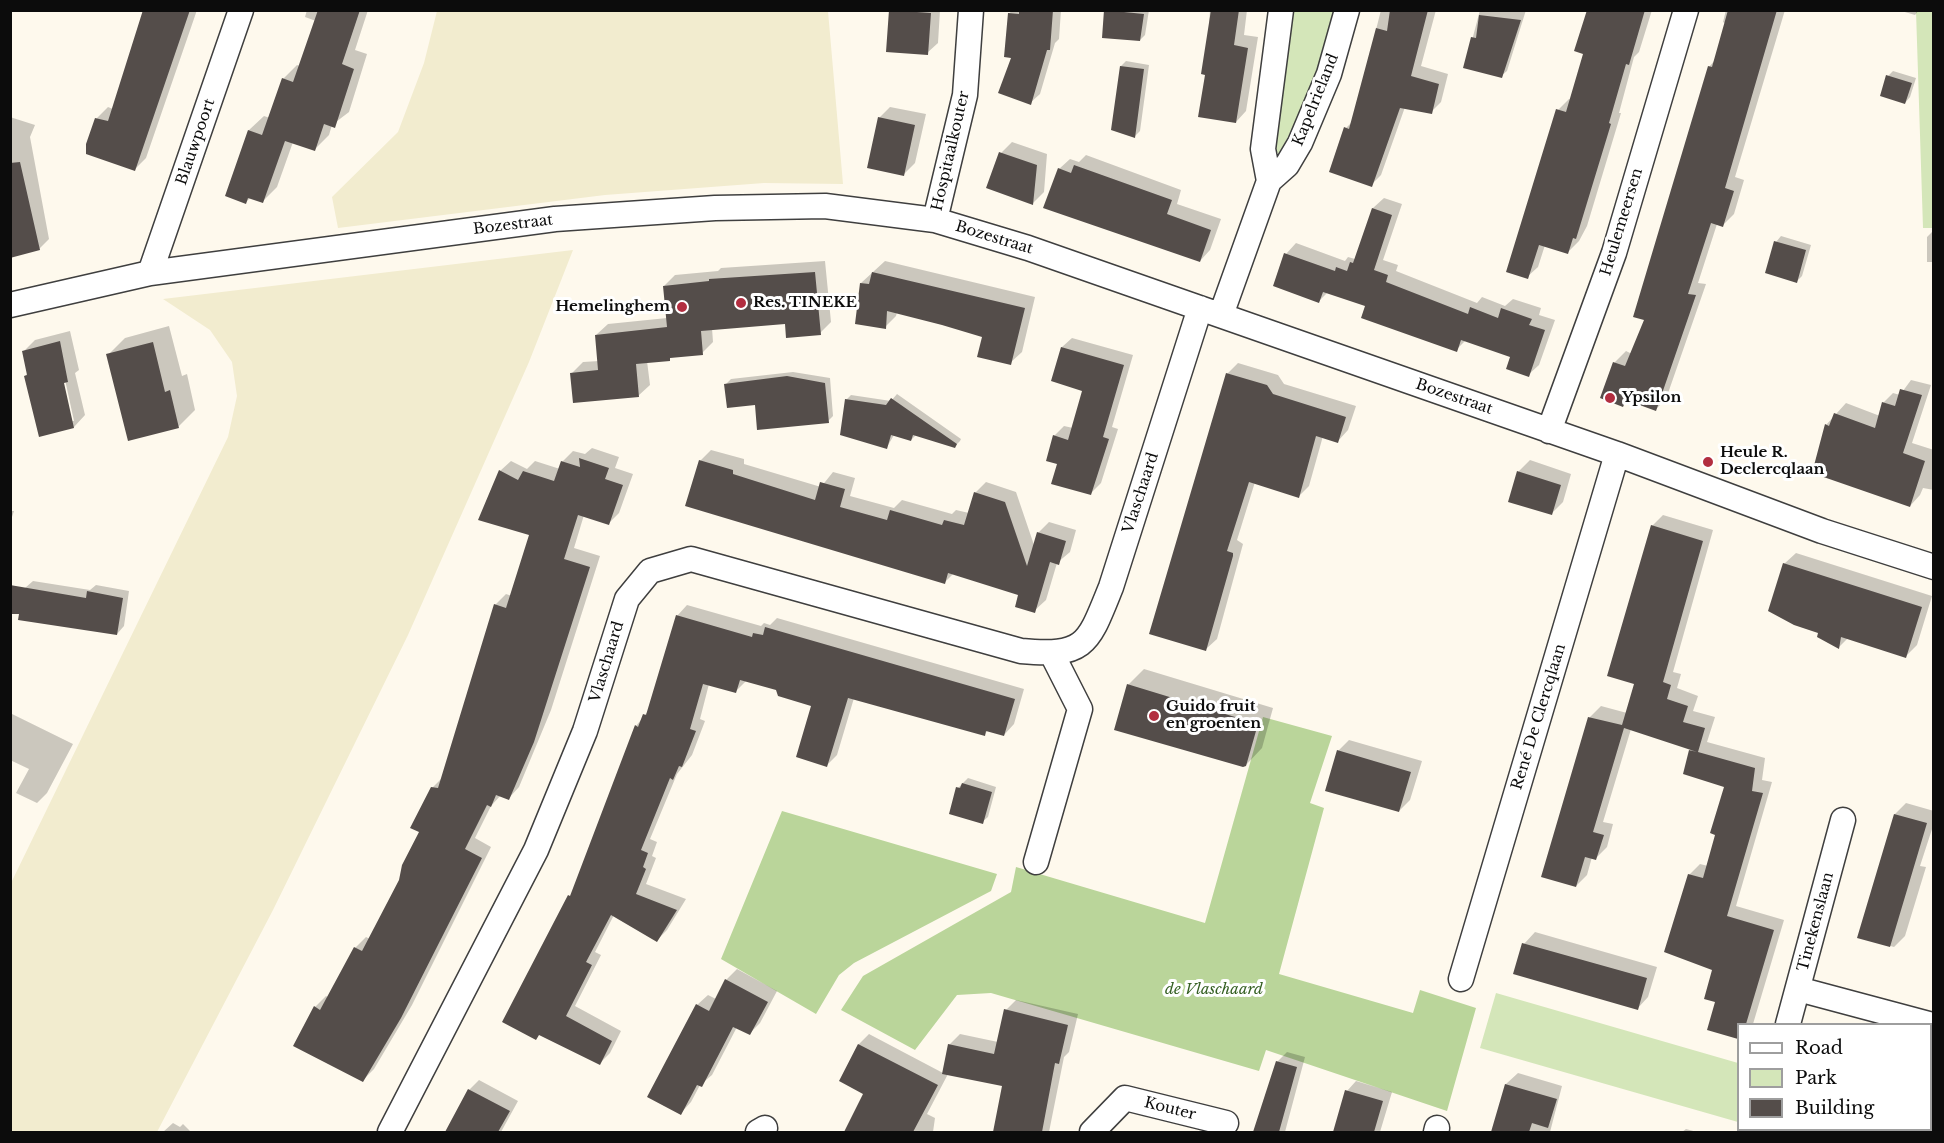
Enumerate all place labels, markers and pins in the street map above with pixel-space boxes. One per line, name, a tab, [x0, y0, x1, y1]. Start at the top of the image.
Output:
place label: Res. TINEKE	[753, 294, 857, 312]
marker: Res. TINEKE	[734, 296, 748, 310]
place label: Hemelinghem	[555, 298, 670, 316]
marker: Hemelinghem	[675, 300, 689, 314]
place label: Ypsilon	[1622, 389, 1681, 407]
marker: Ypsilon	[1603, 391, 1617, 405]
place label: Heule R. Declercqlaan	[1720, 444, 1825, 479]
marker: Heule R. Declercqlaan	[1701, 455, 1715, 469]
place label: Guido fruit en groenten	[1166, 698, 1261, 733]
marker: Guido fruit en groenten	[1147, 709, 1161, 723]

